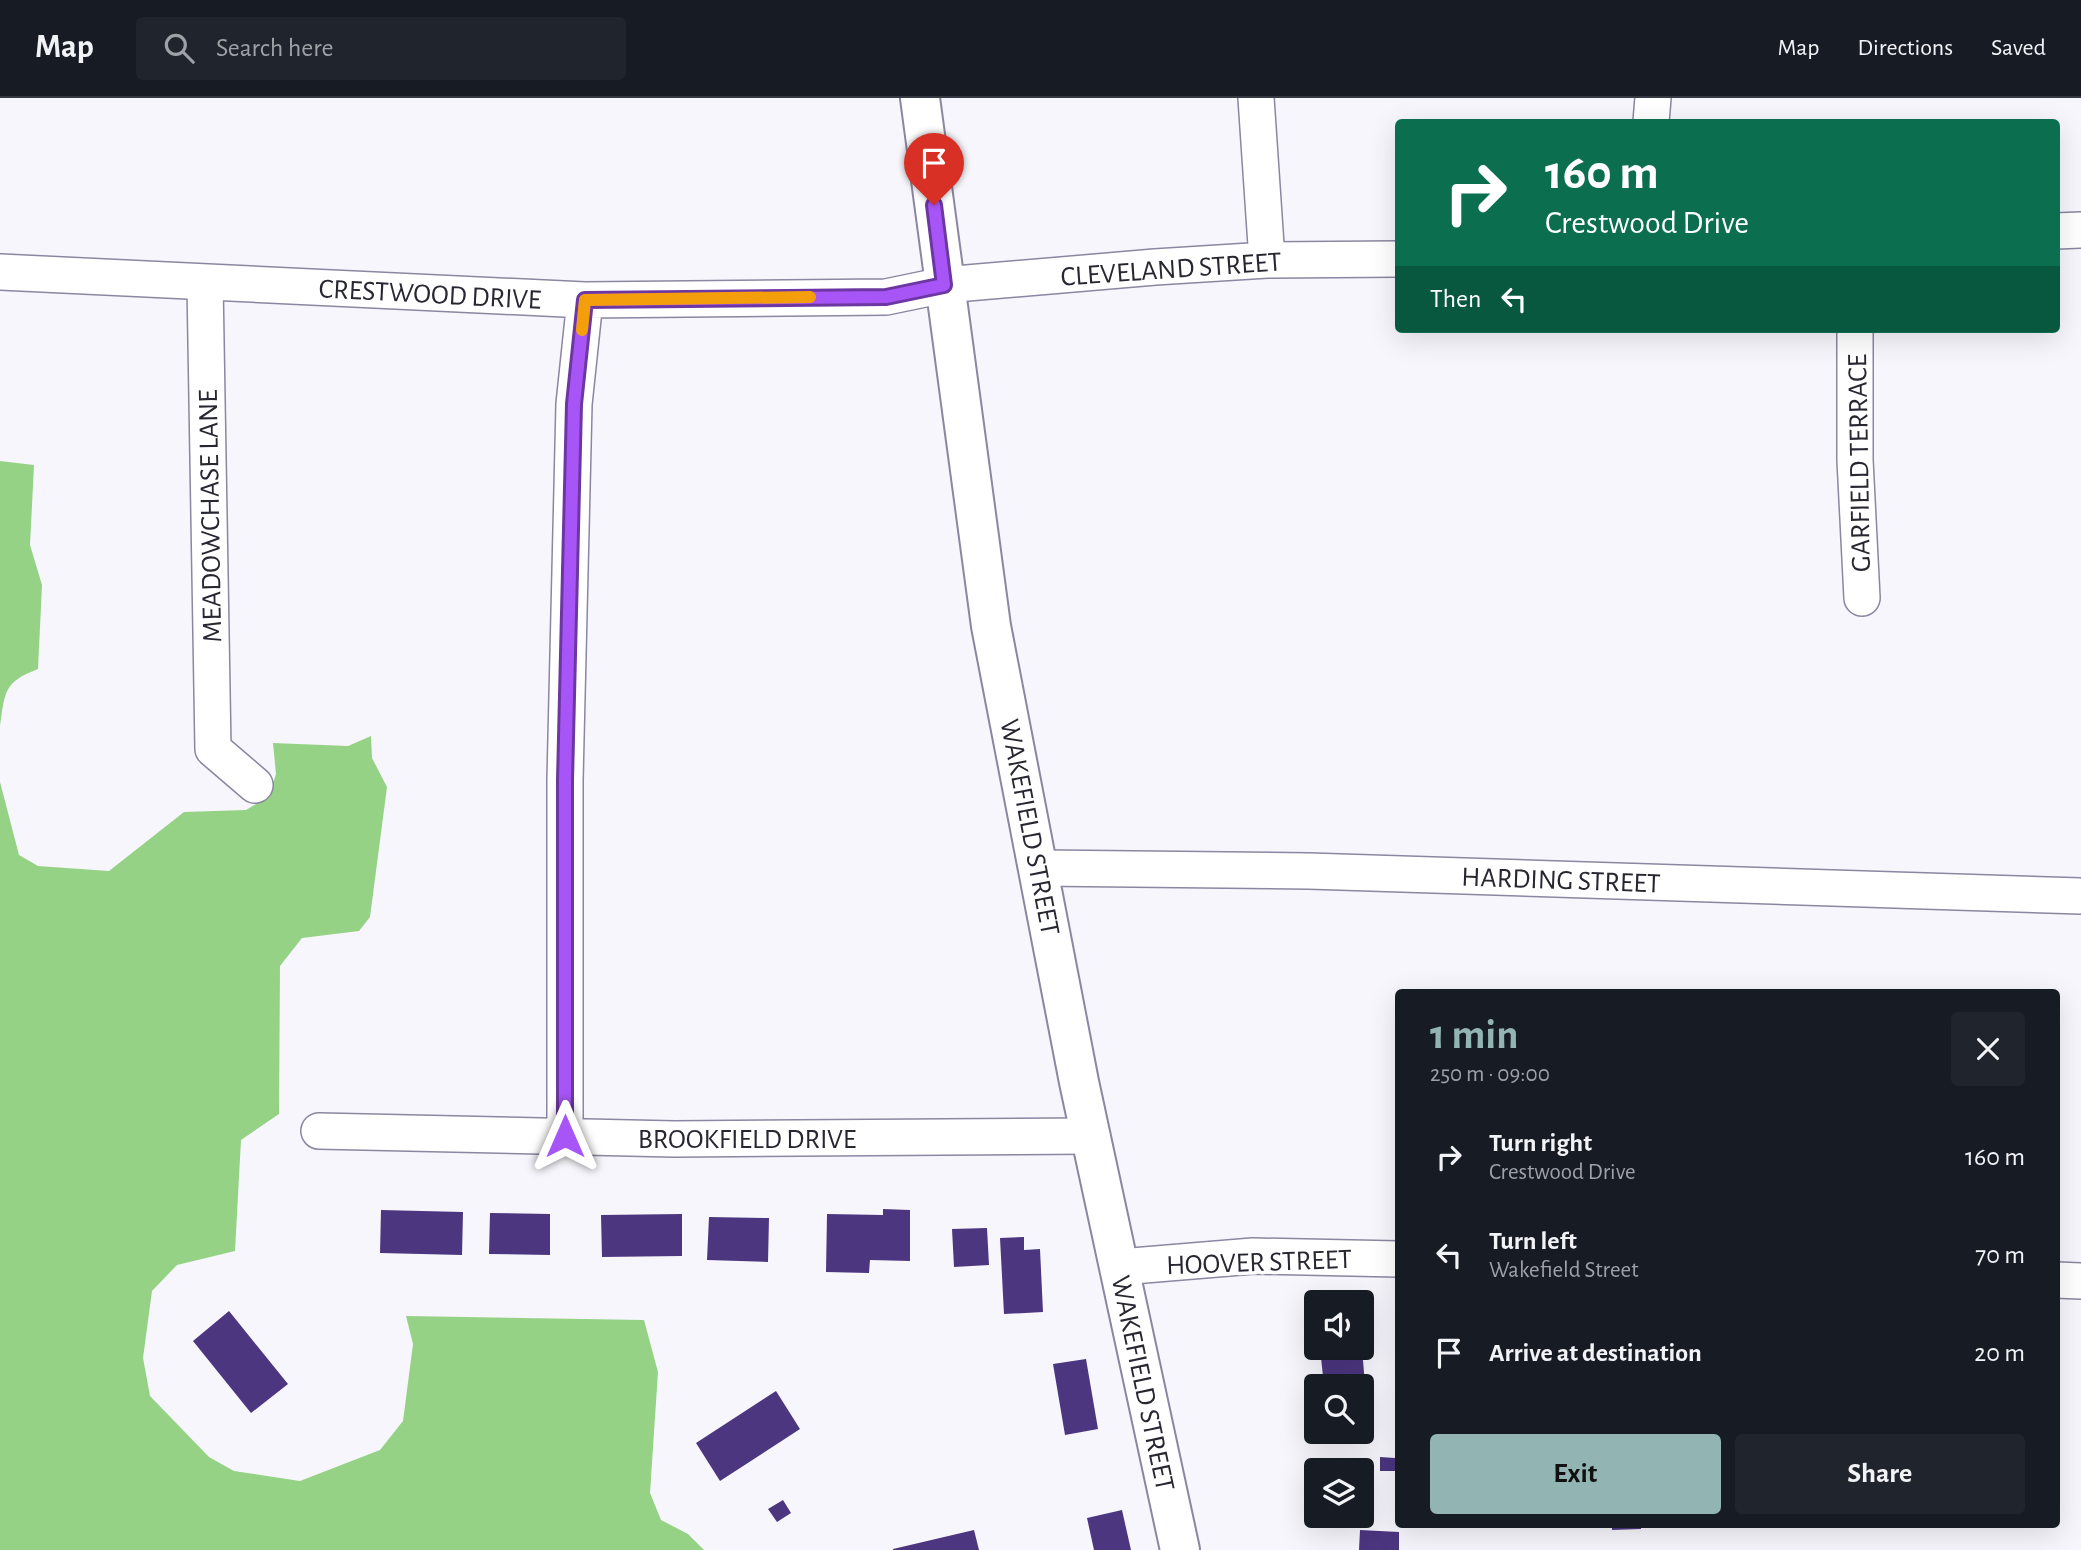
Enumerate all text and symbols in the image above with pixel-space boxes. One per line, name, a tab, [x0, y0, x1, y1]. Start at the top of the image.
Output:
search box	[136, 17, 626, 80]
icon: search	[160, 29, 198, 67]
text: Map	[35, 31, 94, 64]
text: Search here	[216, 35, 334, 61]
text: Map	[1777, 36, 1819, 60]
text: Directions	[1857, 36, 1953, 60]
text: Saved	[1991, 36, 2046, 60]
pin	[904, 133, 964, 205]
icon: arrive	[915, 144, 953, 182]
icon: right	[1430, 147, 1521, 238]
text: 160 m	[1545, 149, 1659, 198]
text: Crestwood Drive	[1545, 207, 1749, 239]
street label: CLEVELAND STREET	[1060, 248, 1283, 292]
street label: CRESTWOOD DRIVE	[318, 275, 542, 315]
icon: left	[1495, 280, 1533, 318]
text: Then	[1430, 286, 1481, 312]
street label: GARFIELD TERRACE	[1844, 354, 1876, 572]
street label: MEADOWCHASE LANE	[195, 389, 227, 643]
street label: WAKEFIELD STREET	[994, 717, 1064, 938]
street label: HARDING STREET	[1461, 864, 1661, 898]
button: close	[1951, 1012, 2025, 1086]
text: 1 min	[1430, 1014, 1519, 1056]
text: 250 m · 09:00	[1430, 1063, 1550, 1086]
position arrow	[528, 1099, 602, 1173]
street label: BROOKFIELD DRIVE	[638, 1126, 856, 1154]
text: Turn right	[1489, 1130, 1592, 1156]
icon: right	[1430, 1138, 1468, 1176]
text: 160 m	[1965, 1144, 2025, 1170]
text: Crestwood Drive	[1489, 1161, 1636, 1184]
text: Turn left	[1489, 1228, 1577, 1254]
icon: left	[1430, 1236, 1468, 1274]
text: 70 m	[1975, 1242, 2025, 1268]
street label: HOOVER STREET	[1166, 1246, 1353, 1280]
text: Wakefield Street	[1489, 1259, 1639, 1282]
street label: WAKEFIELD STREET	[1106, 1273, 1179, 1494]
map controls	[1304, 1290, 1374, 1528]
button: sound	[1304, 1290, 1374, 1360]
icon: arrive	[1430, 1334, 1468, 1372]
text: Arrive at destination	[1489, 1340, 1702, 1366]
text: 20 m	[1974, 1340, 2025, 1366]
button: search	[1304, 1374, 1374, 1444]
button: Exit	[1430, 1434, 1721, 1514]
button: Share	[1735, 1434, 2025, 1514]
button: layers	[1304, 1458, 1374, 1528]

